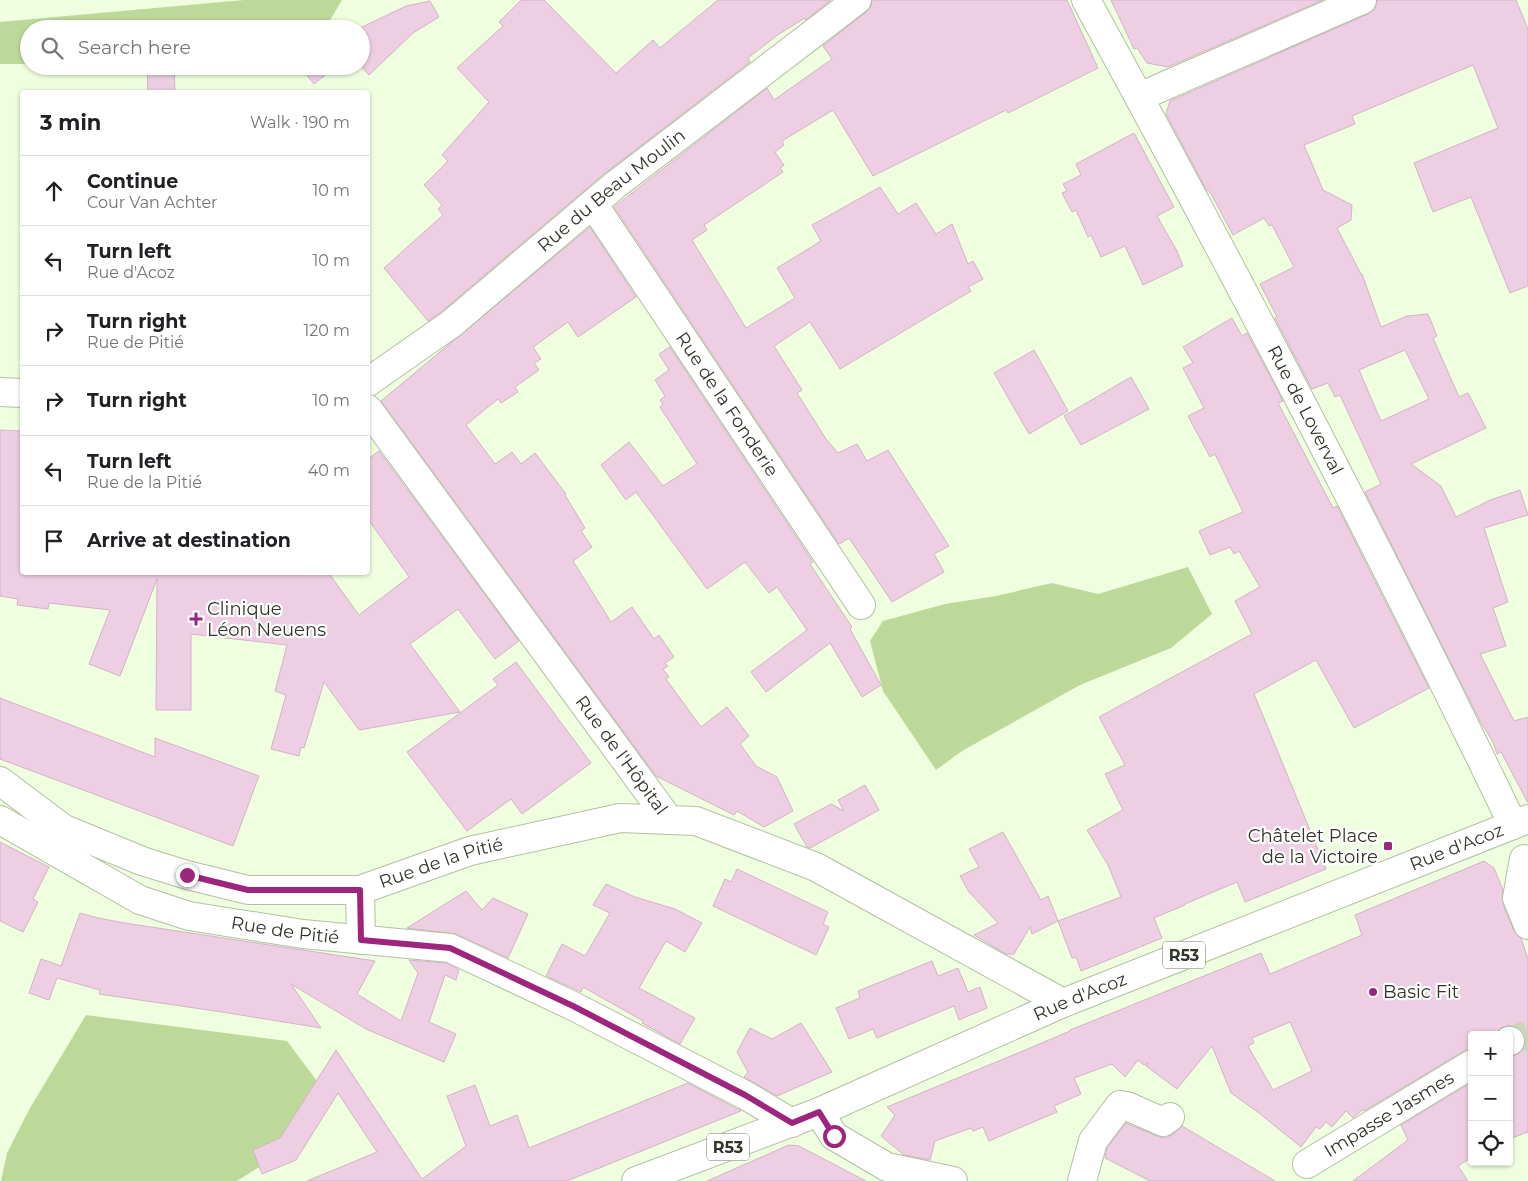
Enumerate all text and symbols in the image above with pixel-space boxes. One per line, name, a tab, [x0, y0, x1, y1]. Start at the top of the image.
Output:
search box	[20, 20, 370, 75]
icon: search	[38, 34, 66, 62]
text: Search here	[78, 36, 191, 59]
text: 3 min	[40, 110, 101, 135]
text: Walk · 190 m	[250, 113, 350, 132]
street label: Rue du Beau Moulin	[533, 124, 690, 257]
text: Continue	[87, 170, 178, 193]
icon: ahead	[40, 177, 68, 205]
text: 10 m	[312, 181, 350, 200]
text: Cour Van Achter	[87, 193, 217, 212]
text: Turn left	[87, 240, 172, 263]
icon: left	[40, 247, 68, 275]
text: 10 m	[312, 251, 350, 270]
text: Rue d'Acoz	[87, 263, 175, 282]
text: Turn right	[87, 310, 187, 333]
icon: right	[40, 317, 68, 345]
text: 120 m	[303, 321, 350, 340]
street label: Rue de la Fonderie	[671, 328, 783, 481]
text: Rue de Pitié	[87, 333, 184, 352]
street label: Rue de Loverval	[1262, 342, 1348, 479]
icon: right	[40, 387, 68, 415]
text: Turn right	[87, 389, 187, 412]
text: 10 m	[312, 391, 350, 410]
text: Turn left	[87, 450, 172, 473]
icon: left	[40, 457, 68, 485]
text: 40 m	[308, 461, 350, 480]
text: Rue de la Pitié	[87, 473, 202, 492]
icon: arrive	[40, 527, 68, 555]
text: Arrive at destination	[87, 529, 291, 552]
place label: Clinique Léon Neuens	[207, 598, 326, 641]
marker: Clinique Léon Neuens	[189, 612, 203, 626]
street label: Rue de l'Hôpital	[571, 691, 672, 819]
street label: Rue d'Acoz	[1406, 819, 1507, 876]
place label: Châtelet Place de la Victoire	[1248, 825, 1378, 868]
street label: Rue de la Pitié	[376, 833, 505, 893]
marker: Châtelet Place de la Victoire	[1382, 840, 1394, 852]
route end	[176, 864, 199, 887]
street label: Rue de Pitié	[229, 912, 340, 948]
road number: R53	[1163, 942, 1205, 968]
street label: Rue d'Acoz	[1030, 968, 1130, 1026]
place label: Basic Fit	[1383, 981, 1459, 1003]
marker: Basic Fit	[1367, 986, 1379, 998]
map controls	[1468, 1031, 1513, 1166]
button: +	[1468, 1031, 1513, 1076]
street label: Impasse Jasmes	[1320, 1066, 1458, 1162]
button: −	[1468, 1076, 1513, 1121]
button: locate	[1468, 1121, 1513, 1166]
route start	[823, 1125, 846, 1148]
road number: R53	[707, 1134, 749, 1160]

